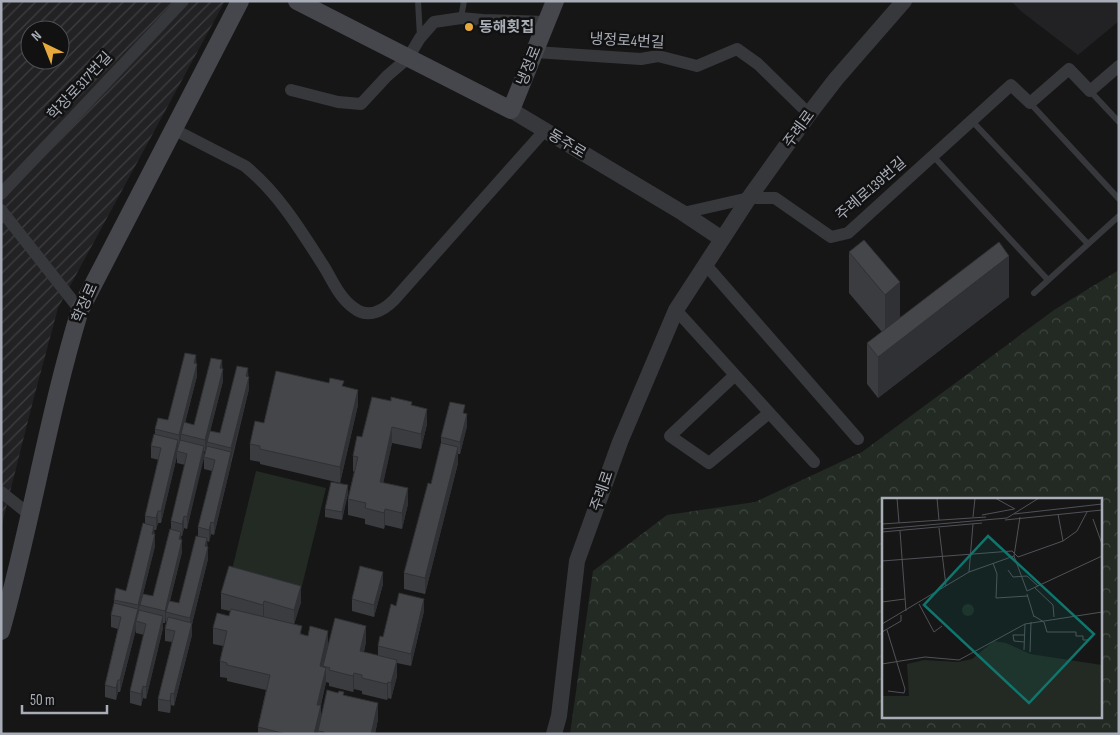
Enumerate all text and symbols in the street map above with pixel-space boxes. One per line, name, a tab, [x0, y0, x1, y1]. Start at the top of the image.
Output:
place label: 동해횟집	[479, 18, 534, 37]
north arrow	[20, 20, 70, 70]
marker: 동해횟집	[463, 21, 475, 33]
text: N	[28, 27, 45, 45]
street label: 냉정로4번길	[589, 30, 665, 52]
street label: 냉정로	[512, 43, 546, 89]
street label: 학장로317번길	[44, 48, 116, 124]
street label: 주례로	[779, 107, 819, 151]
street label: 동주로	[544, 125, 590, 163]
street label: 주례로139번길	[832, 153, 910, 225]
street label: 학장로	[68, 280, 102, 326]
street label: 주례로	[586, 468, 618, 514]
inset map	[882, 498, 1102, 718]
scale bar	[22, 682, 108, 714]
text: 50 m	[30, 691, 55, 710]

